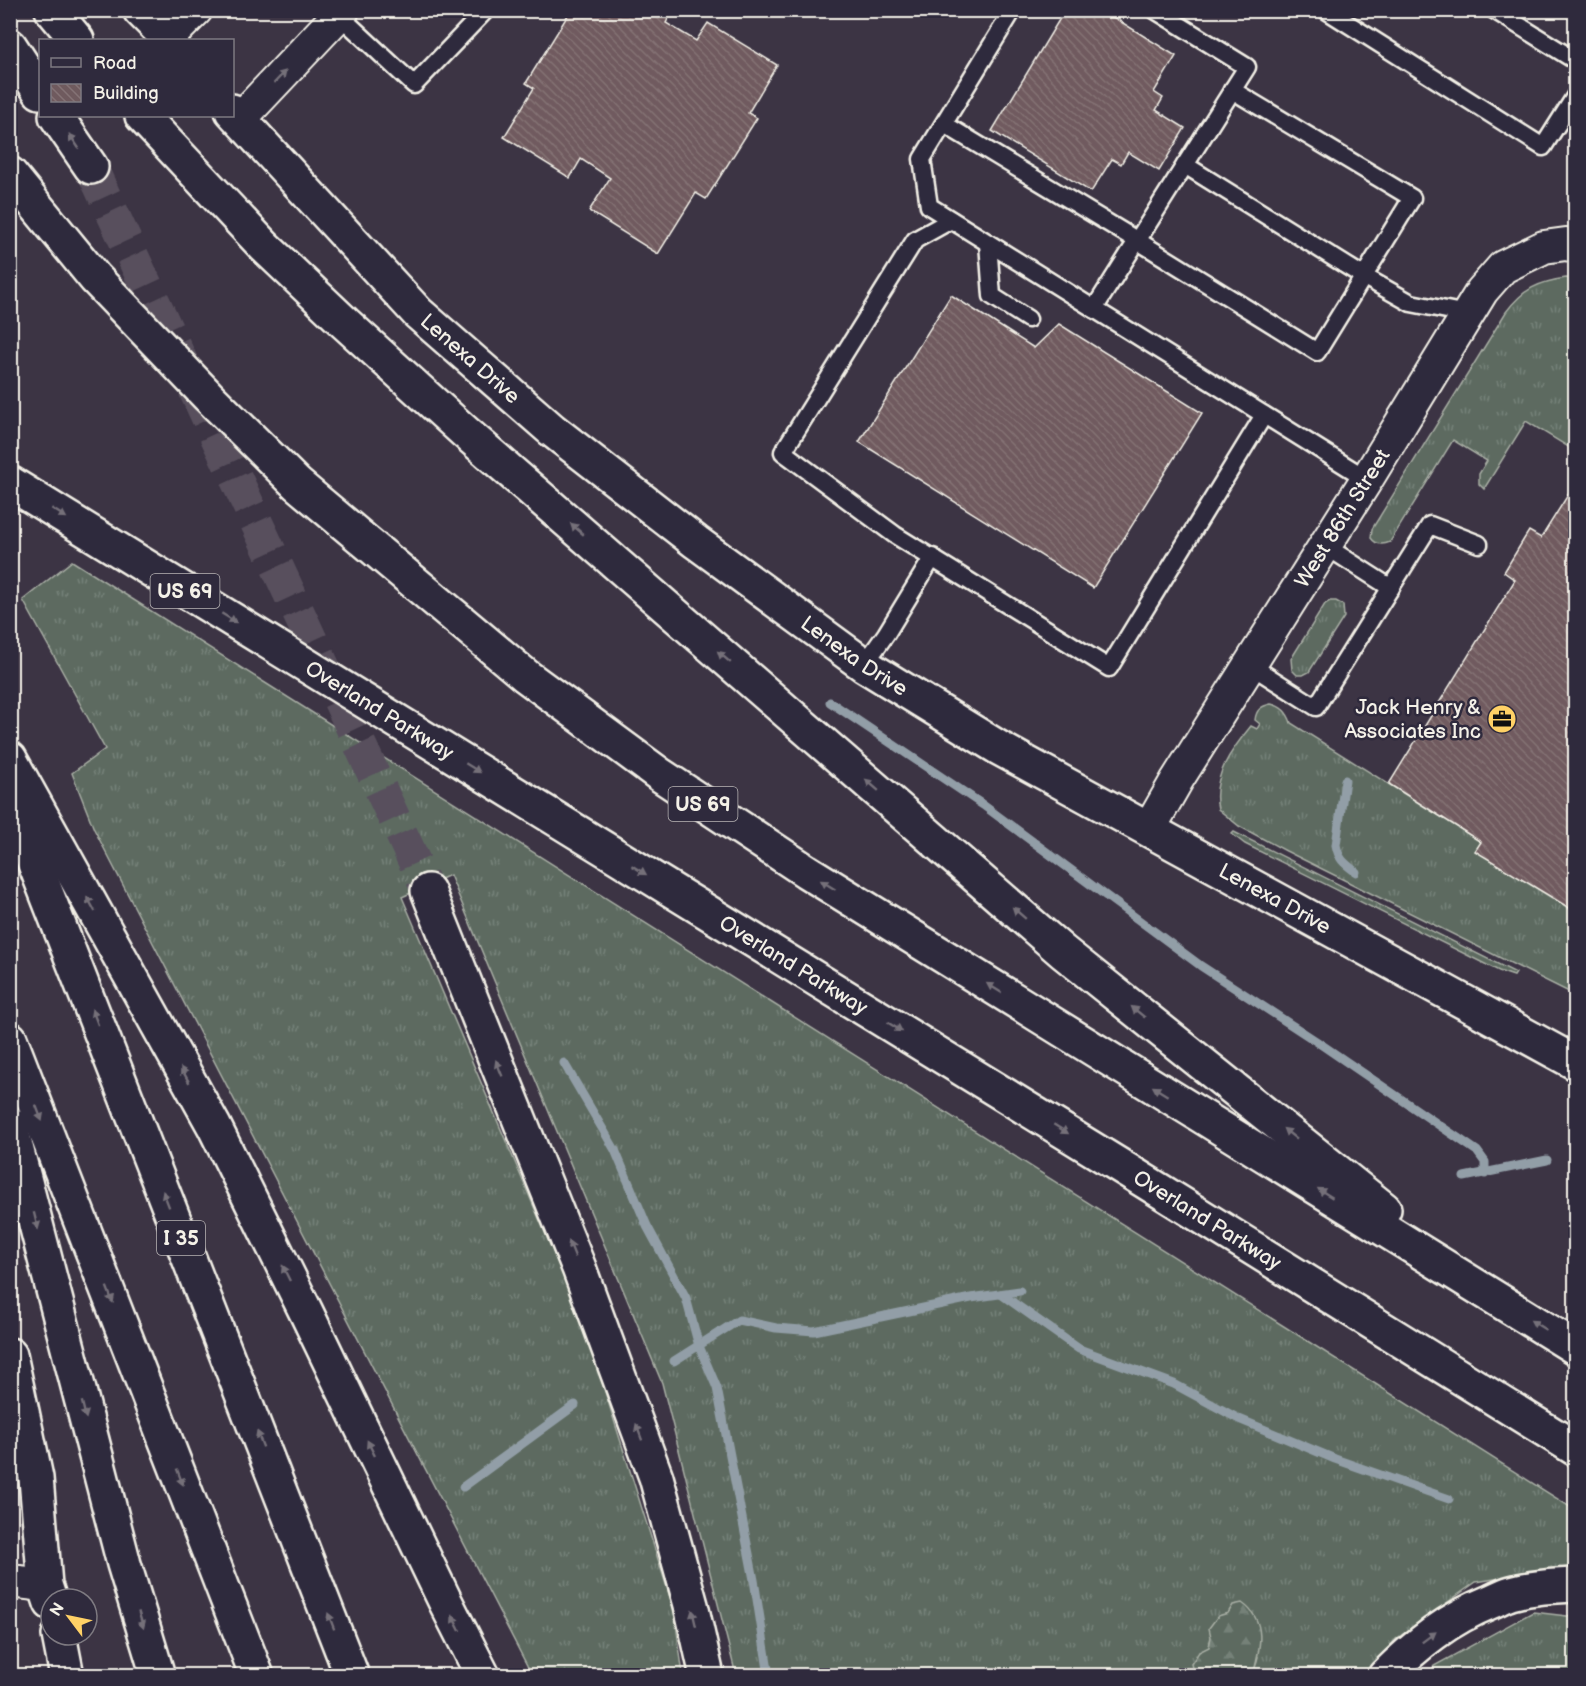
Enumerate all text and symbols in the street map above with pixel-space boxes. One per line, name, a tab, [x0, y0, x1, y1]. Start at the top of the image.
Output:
legend	[39, 39, 234, 117]
text: Road	[93, 53, 137, 74]
one-way arrow	[273, 69, 287, 84]
text: Building	[93, 83, 159, 104]
one-way arrow	[68, 133, 79, 150]
street label: Lenexa Drive	[415, 309, 525, 409]
street label: West 86th Street	[1290, 444, 1396, 592]
one-way arrow	[51, 507, 67, 518]
one-way arrow	[570, 523, 585, 536]
road number: US 69	[150, 574, 219, 608]
street label: Lenexa Drive	[796, 611, 912, 702]
one-way arrow	[221, 612, 237, 623]
one-way arrow	[716, 651, 732, 664]
street label: Overland Parkway	[301, 656, 459, 766]
place label: Jack Henry & Associates Inc	[1344, 695, 1481, 744]
office icon: Jack Henry & Associates Inc	[1486, 703, 1518, 735]
one-way arrow	[465, 762, 481, 773]
one-way arrow	[864, 778, 879, 792]
road number: US 69	[668, 787, 738, 821]
street label: Lenexa Drive	[1214, 858, 1335, 940]
one-way arrow	[631, 864, 647, 875]
one-way arrow	[820, 880, 836, 891]
one-way arrow	[86, 895, 96, 912]
one-way arrow	[1011, 906, 1026, 920]
street label: Overland Parkway	[715, 910, 872, 1021]
one-way arrow	[986, 983, 1002, 994]
one-way arrow	[1130, 1006, 1146, 1019]
one-way arrow	[90, 1008, 100, 1026]
one-way arrow	[886, 1021, 903, 1032]
one-way arrow	[494, 1058, 504, 1076]
one-way arrow	[180, 1066, 190, 1083]
one-way arrow	[1152, 1085, 1168, 1096]
one-way arrow	[35, 1104, 44, 1122]
one-way arrow	[1053, 1123, 1069, 1134]
one-way arrow	[1283, 1128, 1298, 1141]
street label: Overland Parkway	[1129, 1165, 1286, 1276]
one-way arrow	[1317, 1188, 1334, 1199]
one-way arrow	[161, 1190, 170, 1208]
one-way arrow	[31, 1212, 41, 1230]
road number: I 35	[157, 1221, 205, 1255]
one-way arrow	[567, 1239, 577, 1257]
one-way arrow	[282, 1264, 291, 1281]
one-way arrow	[105, 1286, 115, 1304]
one-way arrow	[1530, 1320, 1546, 1331]
one-way arrow	[80, 1400, 90, 1419]
one-way arrow	[634, 1422, 644, 1440]
one-way arrow	[255, 1430, 265, 1448]
one-way arrow	[367, 1439, 377, 1457]
one-way arrow	[175, 1468, 185, 1486]
north arrow	[39, 1587, 99, 1647]
text: N	[46, 1600, 69, 1620]
one-way arrow	[689, 1609, 699, 1628]
one-way arrow	[137, 1611, 146, 1629]
one-way arrow	[326, 1612, 335, 1630]
one-way arrow	[452, 1615, 461, 1632]
one-way arrow	[1421, 1631, 1436, 1643]

